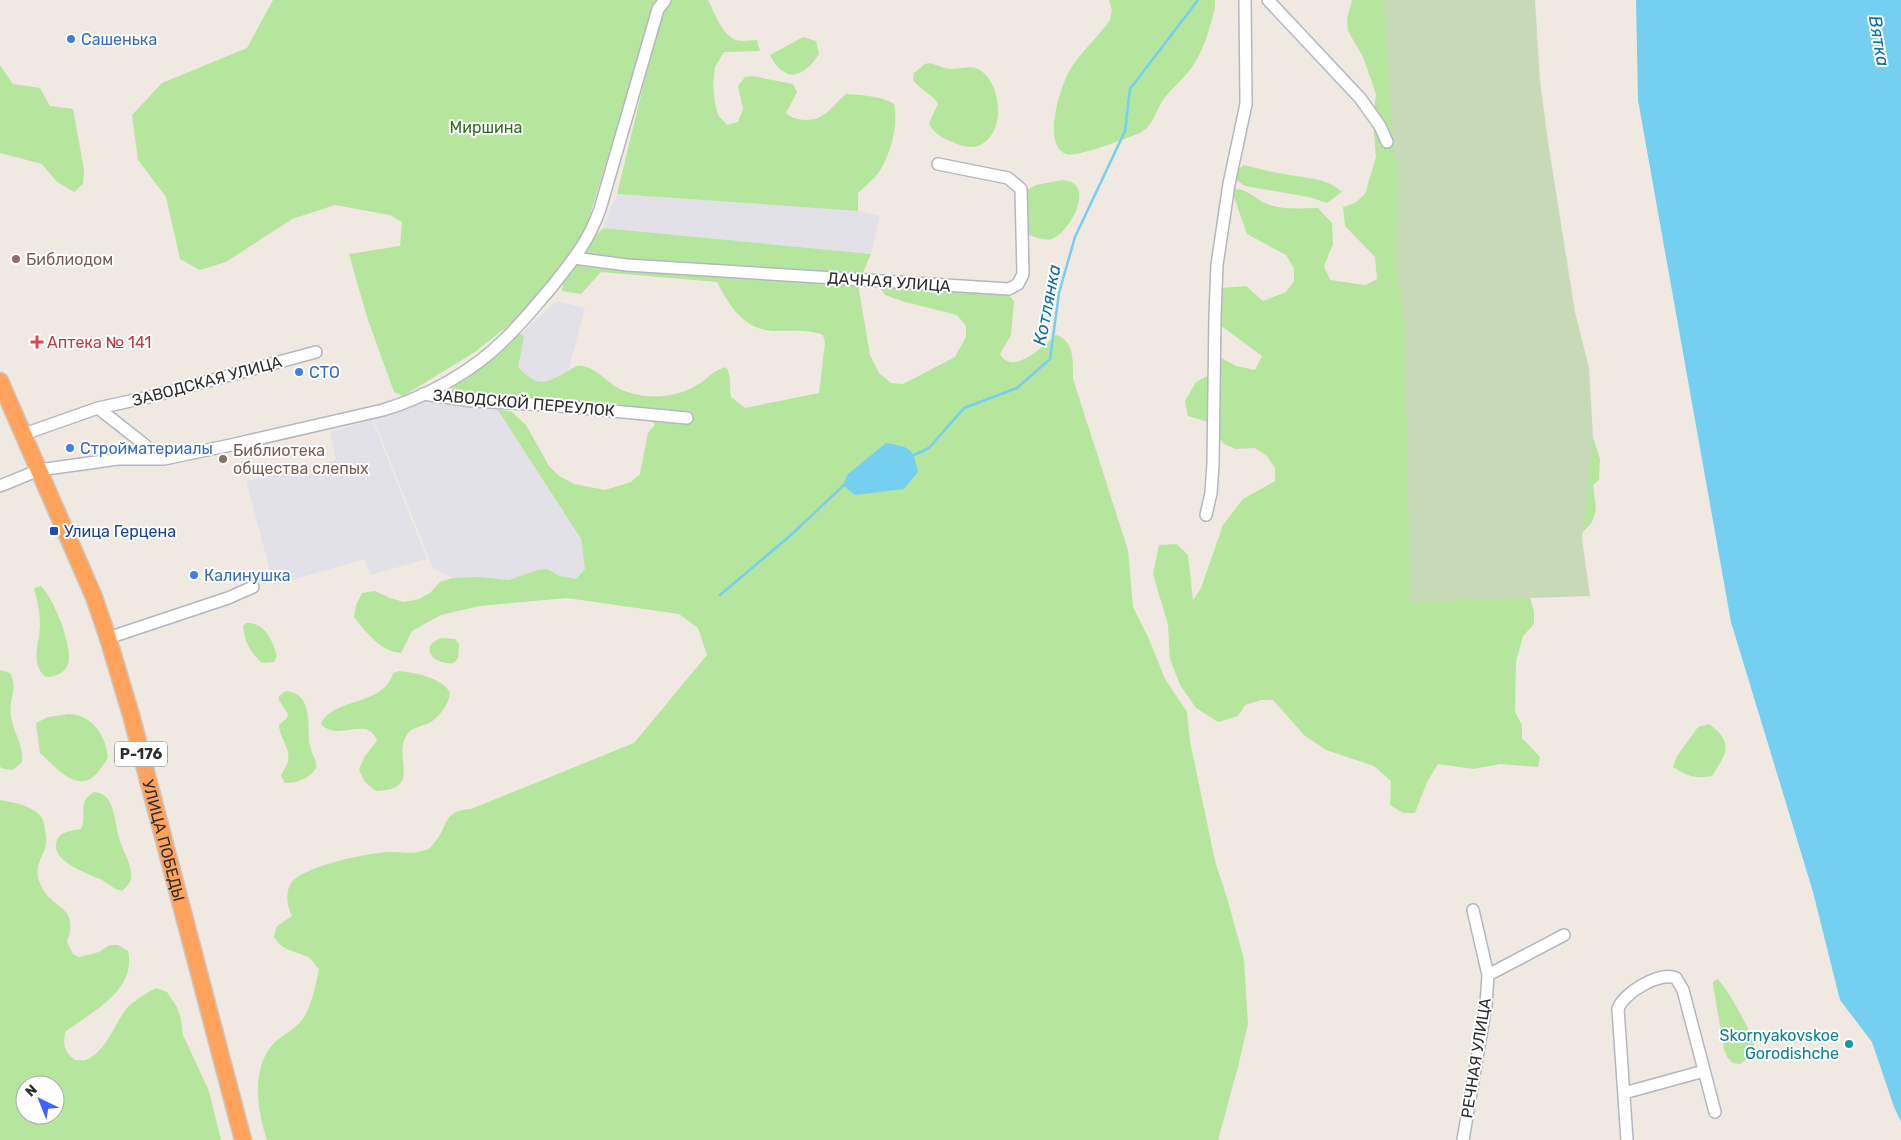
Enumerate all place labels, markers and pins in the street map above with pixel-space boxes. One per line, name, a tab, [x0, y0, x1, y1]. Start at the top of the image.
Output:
place label: Сашенька	[81, 30, 157, 49]
marker: Сашенька	[65, 33, 77, 45]
place label: Библиодом	[26, 250, 113, 269]
marker: Библиодом	[10, 253, 22, 265]
place label: Аптека № 141	[47, 333, 151, 352]
marker: Аптека № 141	[31, 336, 43, 348]
place label: СТО	[309, 363, 340, 382]
marker: СТО	[293, 366, 305, 378]
place label: Стройматериалы	[80, 439, 213, 458]
place label: Библиотека общества слепых	[233, 441, 369, 478]
marker: Стройматериалы	[64, 442, 76, 454]
marker: Библиотека общества слепых	[217, 453, 229, 465]
place label: Улица Герцена	[64, 522, 176, 541]
marker: Улица Герцена	[48, 525, 60, 537]
place label: Калинушка	[204, 566, 291, 585]
marker: Калинушка	[188, 569, 200, 581]
place label: Skornyakovskoe Gorodishche	[1720, 1026, 1839, 1063]
marker: Skornyakovskoe Gorodishche	[1843, 1038, 1855, 1050]

